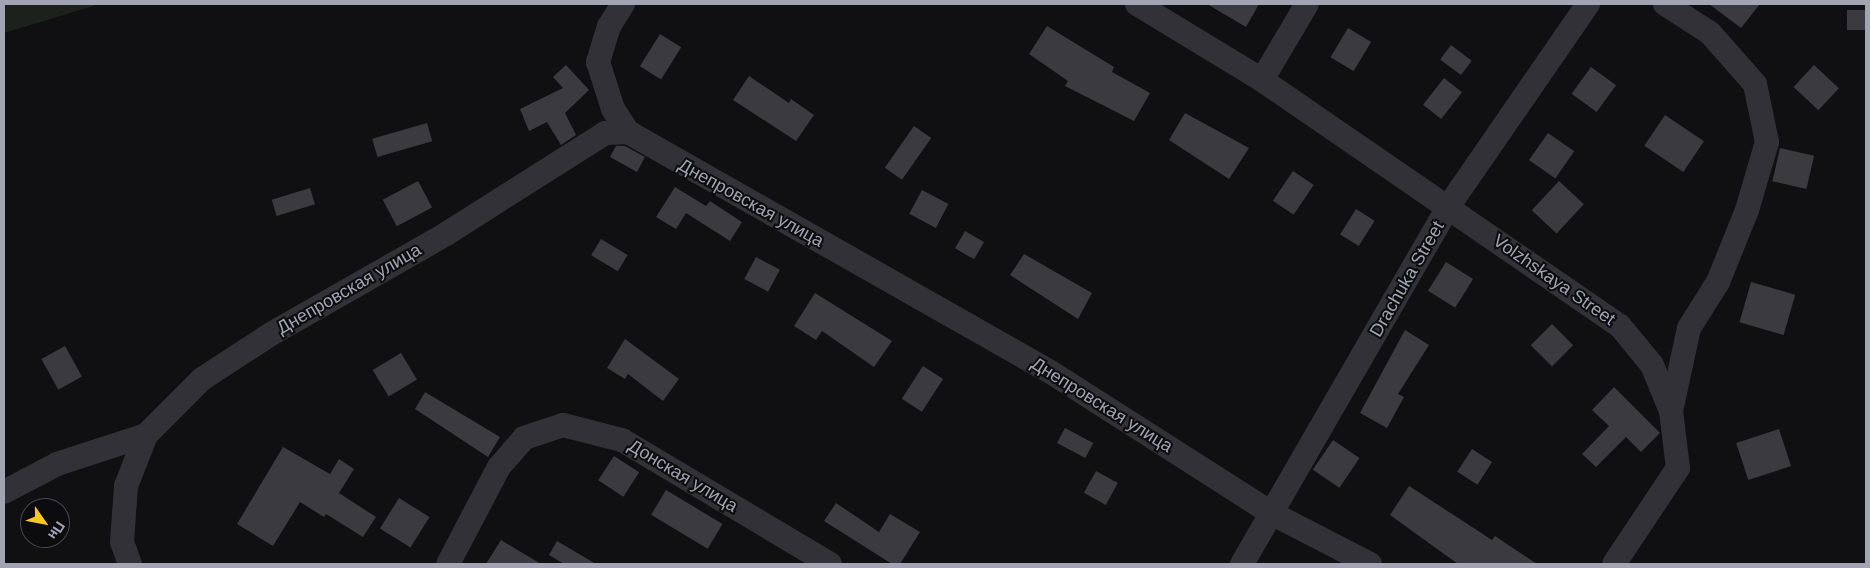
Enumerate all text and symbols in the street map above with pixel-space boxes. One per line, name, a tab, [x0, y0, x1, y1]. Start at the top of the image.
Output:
street label: Днепровская улица	[675, 154, 827, 252]
street label: Drachuka Street	[1365, 217, 1449, 341]
street label: Volzhskaya Street	[1489, 230, 1619, 330]
street label: Днепровская улица	[273, 239, 425, 339]
street label: Днепровская улица	[1027, 353, 1177, 457]
street label: Донская улица	[624, 435, 742, 517]
north arrow	[20, 498, 70, 548]
text: Пн	[45, 518, 68, 543]

